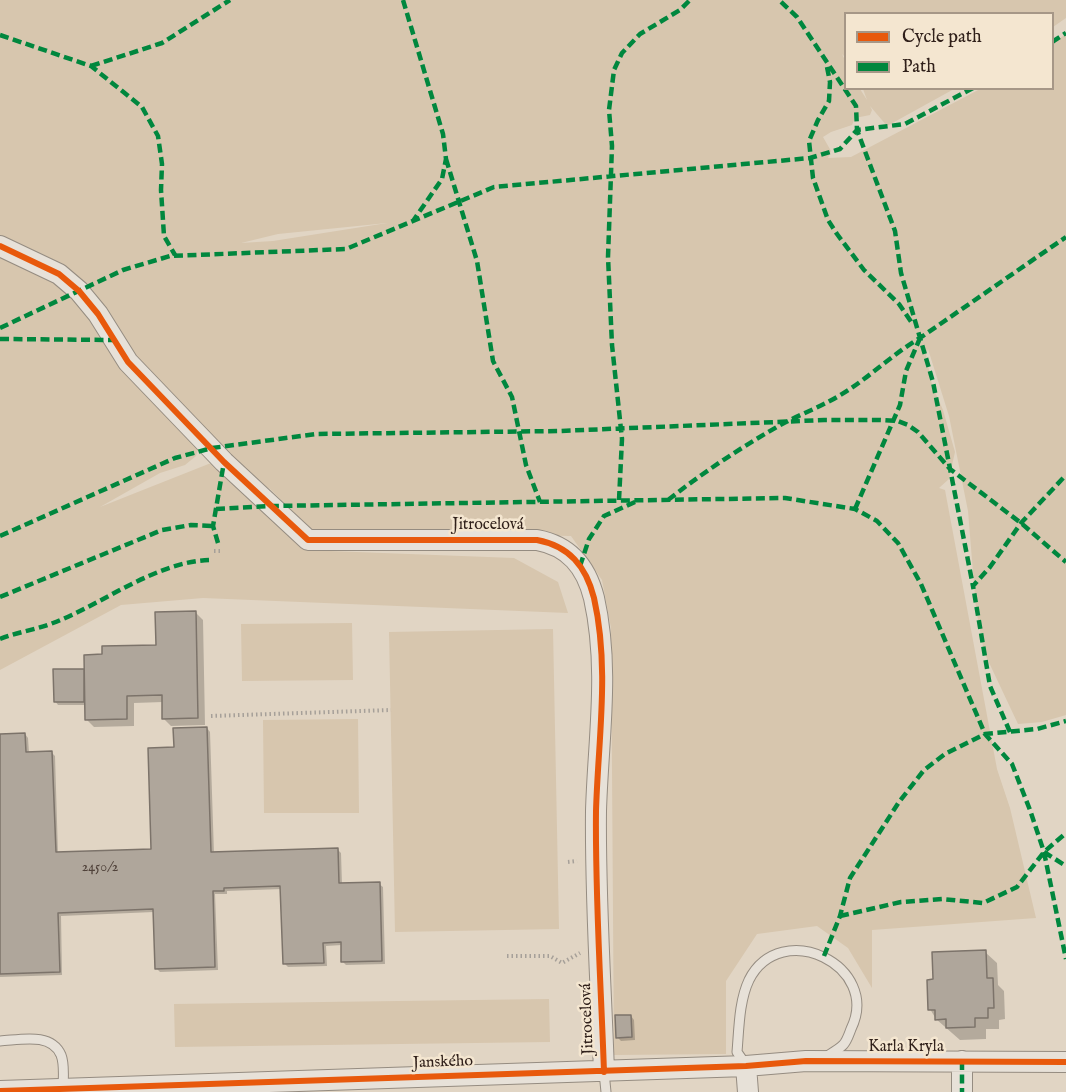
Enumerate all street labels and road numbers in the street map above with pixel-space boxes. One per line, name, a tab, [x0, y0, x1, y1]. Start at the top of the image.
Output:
street label: Jitrocelová	[452, 516, 524, 536]
street label: Jitrocelová	[577, 983, 599, 1055]
street label: Karla Kryla	[868, 1038, 944, 1058]
street label: Janského	[413, 1052, 473, 1074]

